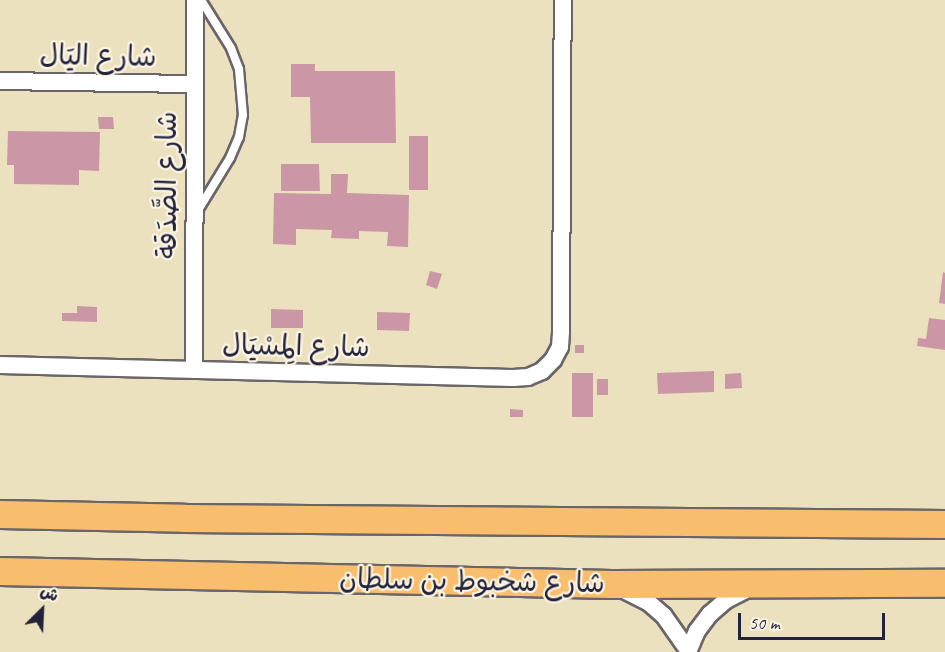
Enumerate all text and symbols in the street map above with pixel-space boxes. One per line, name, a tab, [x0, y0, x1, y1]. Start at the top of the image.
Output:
street label: شارع اليَال	[39, 38, 157, 74]
street label: شارع الصَّدَقة	[150, 111, 184, 259]
street label: شارع المِسْيَال	[222, 328, 370, 364]
street label: شارع شخبوط بن سلطان	[339, 562, 605, 600]
north arrow	[12, 580, 72, 640]
text: ش	[37, 581, 61, 606]
scale bar	[741, 601, 888, 639]
text: 50 m	[749, 612, 780, 634]

